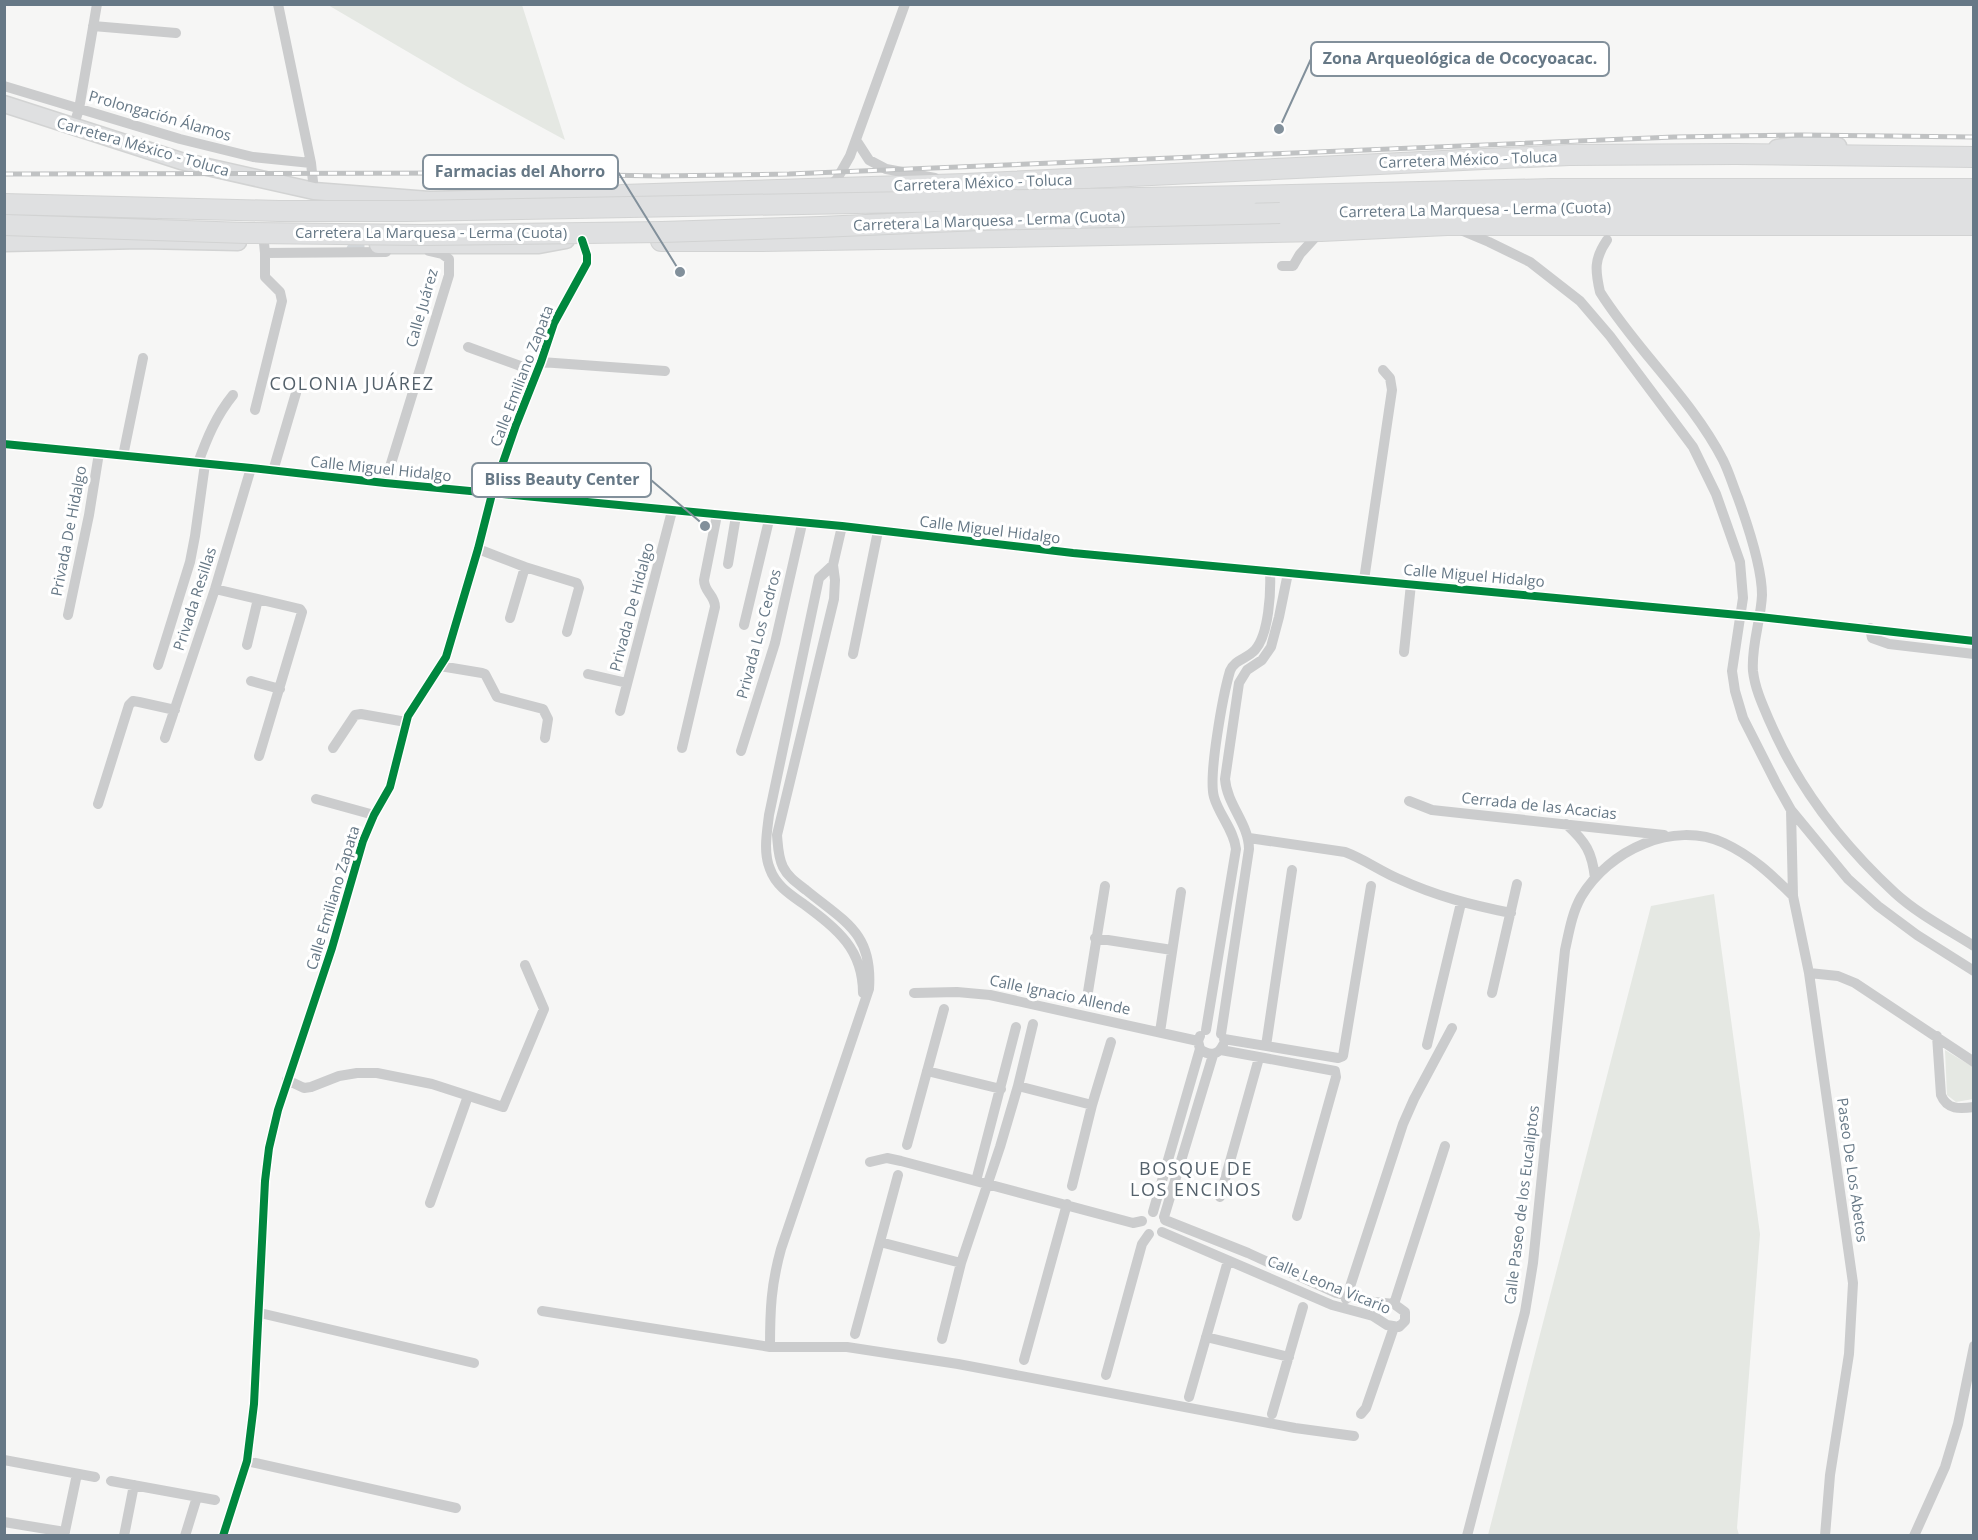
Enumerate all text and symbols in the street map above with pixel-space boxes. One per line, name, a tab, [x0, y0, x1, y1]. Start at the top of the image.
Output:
callout: Zona Arqueológica de Ococyoacac.	[1311, 42, 1609, 76]
text: Zona Arqueológica de Ococyoacac.	[1323, 47, 1597, 69]
street label: Prolongación Álamos	[87, 85, 234, 145]
street label: Carretera México - Toluca	[55, 112, 232, 180]
street label: Carretera México - Toluca	[1378, 146, 1558, 172]
callout: Farmacias del Ahorro	[423, 155, 618, 189]
text: Farmacias del Ahorro	[435, 160, 605, 182]
street label: Carretera México - Toluca	[893, 169, 1073, 195]
street label: Carretera La Marquesa - Lerma (Cuota)	[1339, 197, 1611, 221]
street label: Carretera La Marquesa - Lerma (Cuota)	[853, 205, 1125, 235]
street label: Carretera La Marquesa - Lerma (Cuota)	[295, 222, 567, 242]
street label: Calle Juárez	[400, 266, 442, 349]
street label: Calle Emiliano Zapata	[485, 302, 557, 449]
district label: COLONIA JUÁREZ	[269, 371, 435, 395]
street label: Calle Miguel Hidalgo	[310, 451, 453, 485]
callout: Bliss Beauty Center	[472, 463, 651, 497]
street label: Privada De Hidalgo	[46, 464, 90, 598]
text: Bliss Beauty Center	[485, 468, 640, 490]
street label: Calle Miguel Hidalgo	[919, 510, 1062, 548]
street label: Privada De Hidalgo	[604, 540, 658, 673]
street label: Privada Resillas	[168, 544, 220, 653]
street label: Calle Miguel Hidalgo	[1403, 559, 1546, 591]
street label: Privada Los Cedros	[731, 567, 785, 701]
street label: Cerrada de las Acacias	[1460, 787, 1618, 823]
street label: Calle Emiliano Zapata	[301, 823, 364, 972]
street label: Calle Ignacio Allende	[988, 969, 1133, 1019]
street label: Paseo De Los Abetos	[1833, 1096, 1873, 1243]
street label: Calle Paseo de los Eucaliptos	[1499, 1104, 1543, 1305]
district label: BOSQUE DE LOS ENCINOS	[1130, 1156, 1262, 1201]
street label: Calle Leona Vicario	[1265, 1250, 1394, 1318]

